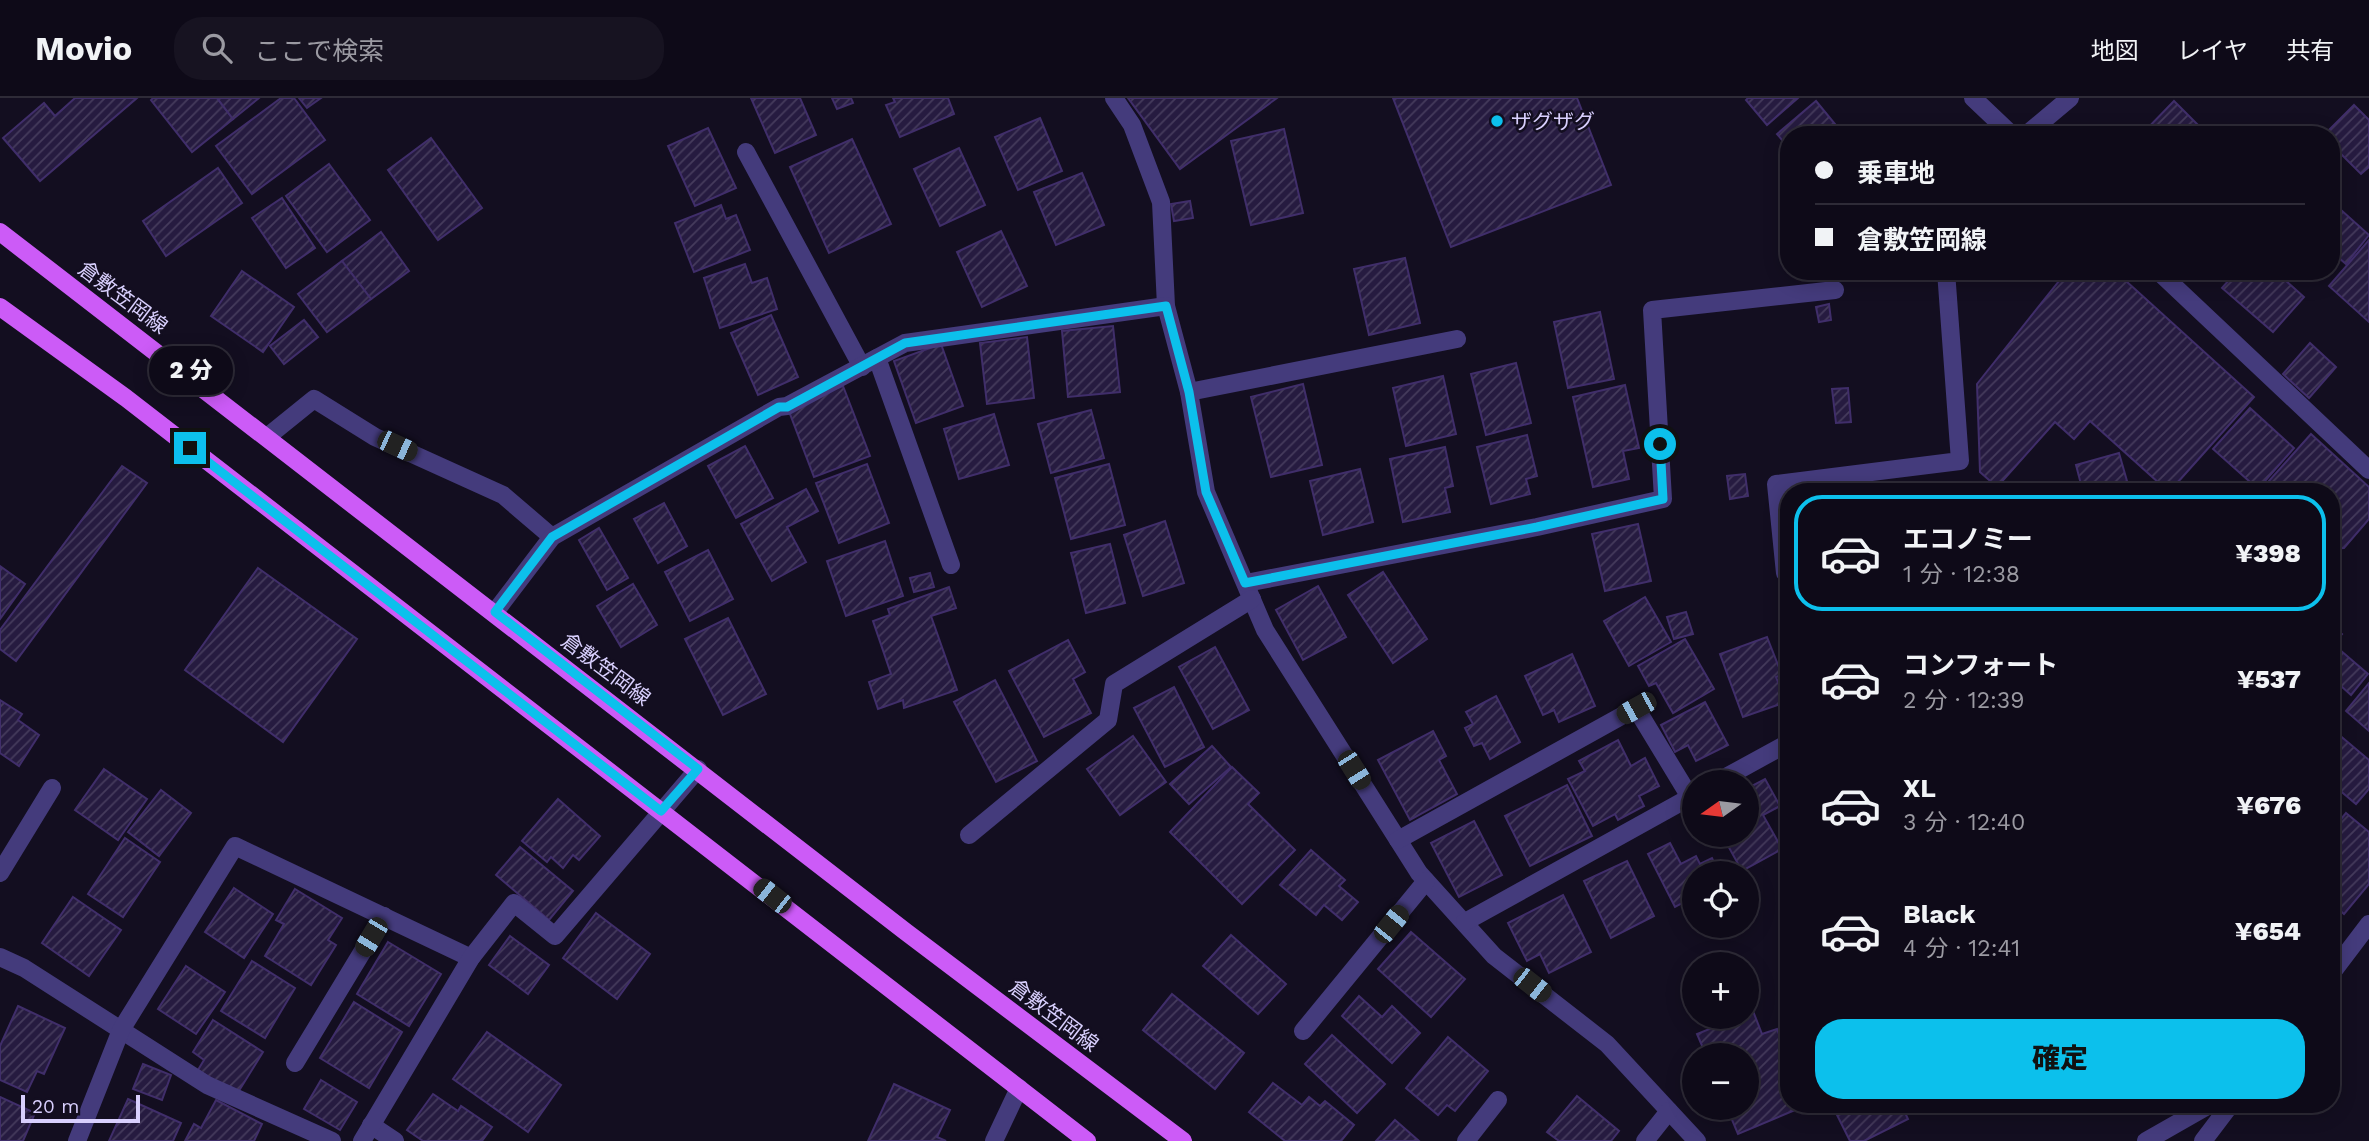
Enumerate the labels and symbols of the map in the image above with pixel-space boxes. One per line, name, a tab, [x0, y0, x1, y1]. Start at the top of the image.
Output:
place label: ザグザグ	[1511, 109, 1595, 134]
marker: ザグザグ	[1489, 113, 1505, 129]
street label: 倉敷笠岡線	[74, 255, 172, 339]
callout: 2 分	[148, 346, 232, 396]
car	[374, 428, 421, 464]
route start	[1644, 428, 1676, 460]
route end	[174, 432, 206, 464]
street label: 倉敷笠岡線	[557, 627, 655, 711]
car	[1613, 689, 1660, 727]
car	[1334, 747, 1375, 793]
north arrow	[1682, 770, 1759, 847]
car	[749, 875, 796, 917]
car	[1370, 901, 1413, 947]
car	[352, 914, 391, 960]
car	[1509, 964, 1556, 1006]
street label: 倉敷笠岡線	[1005, 973, 1103, 1057]
scale bar	[21, 1092, 140, 1124]

